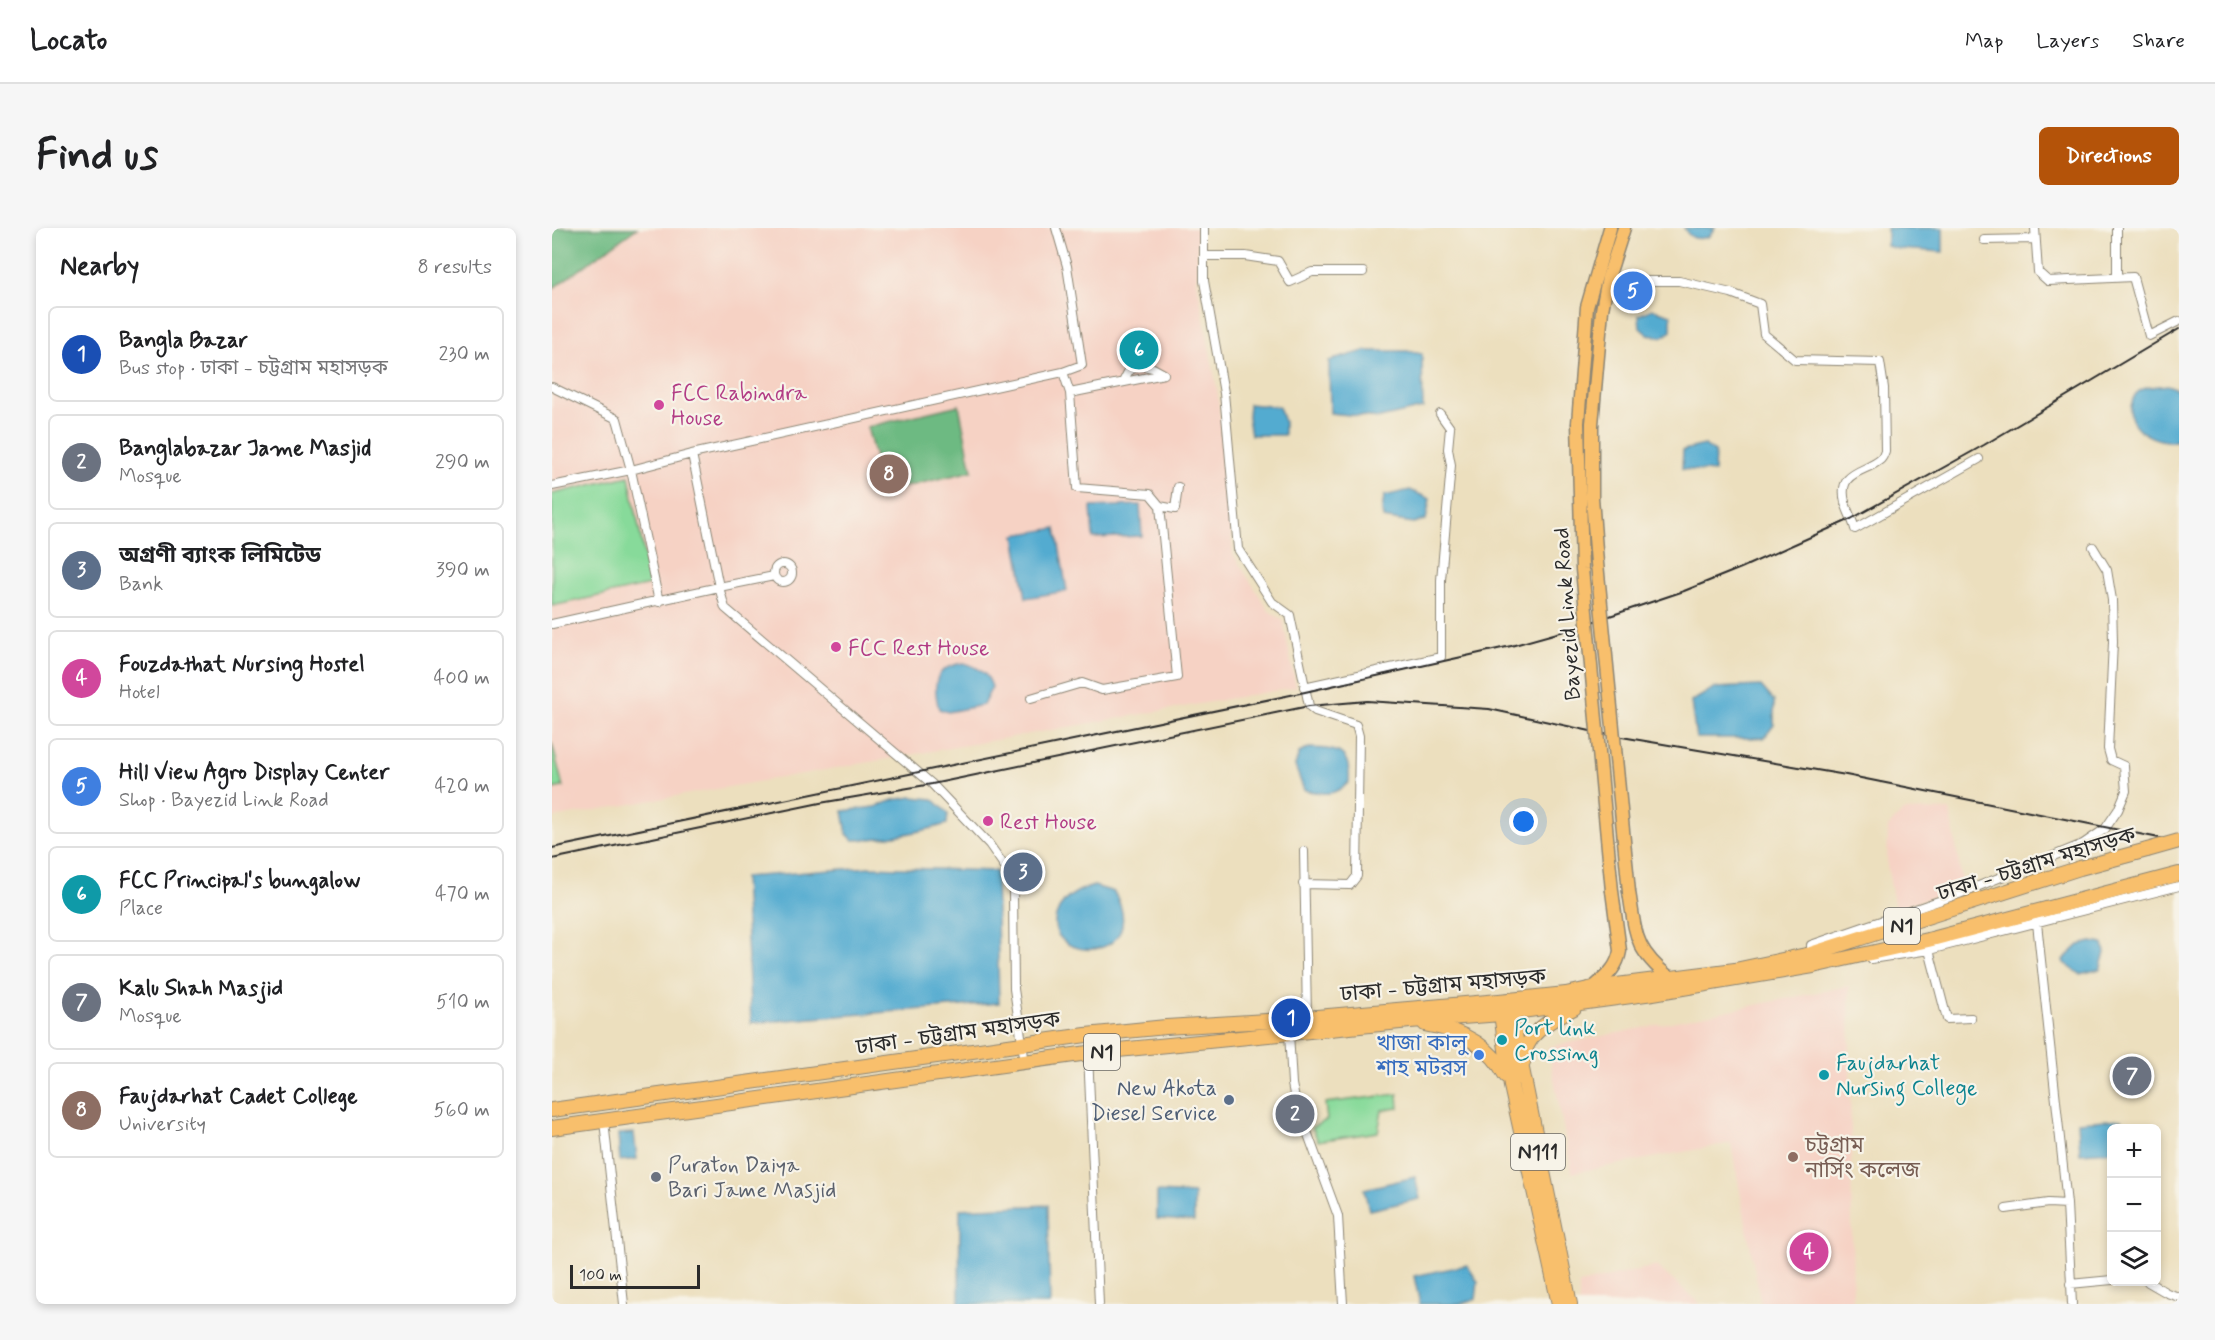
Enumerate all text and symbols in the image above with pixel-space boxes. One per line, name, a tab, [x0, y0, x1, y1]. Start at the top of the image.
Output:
text: Locato	[30, 23, 107, 60]
text: Map	[1965, 27, 2003, 55]
text: Layers	[2036, 27, 2099, 55]
text: Share	[2132, 27, 2185, 55]
button: Directions	[2039, 127, 2179, 185]
text: Find us	[36, 129, 158, 184]
text: Nearby	[60, 250, 139, 284]
text: 8 results	[418, 254, 492, 281]
pin: 5	[1614, 268, 1652, 314]
text: Bangla Bazar	[119, 327, 248, 355]
pin: 6	[1120, 328, 1158, 372]
text: 1	[77, 341, 86, 368]
text: 230 m	[438, 341, 490, 368]
text: Bus stop · ঢাকা - চট্টগ্রাম মহাসড়ক	[119, 355, 388, 382]
place label: FCC Rabindra House	[671, 380, 808, 433]
marker: FCC Rabindra House	[652, 398, 666, 412]
text: Banglabazar Jame Masjid	[119, 435, 371, 463]
text: 2	[77, 449, 86, 476]
text: 290 m	[435, 449, 490, 476]
pin: 8	[870, 452, 908, 496]
text: Mosque	[119, 463, 182, 490]
street label: Bayezid Link Road	[1548, 526, 1588, 701]
text: অগ্রণী ব্যাংক লিমিটেড	[119, 542, 321, 570]
text: 3	[77, 557, 86, 584]
text: 390 m	[436, 557, 490, 584]
text: Bank	[119, 571, 163, 598]
place label: FCC Rest House	[848, 635, 989, 663]
marker: FCC Rest House	[829, 640, 843, 654]
text: Fouzdathat Nursing Hostel	[119, 651, 365, 679]
text: 4	[76, 665, 87, 692]
text: 400 m	[434, 665, 490, 692]
text: Hotel	[119, 679, 160, 706]
text: Hill View Agro Display Center	[119, 759, 389, 787]
text: 5	[76, 773, 88, 800]
text: 420 m	[434, 773, 490, 800]
text: Shop · Bayezid Link Road	[119, 787, 329, 814]
your location	[1509, 807, 1538, 836]
place label: Rest House	[1000, 809, 1097, 837]
marker: Rest House	[981, 814, 995, 828]
street label: ঢাকা - চট্টগ্রাম মহাসড়ক	[1933, 821, 2139, 909]
pin: 3	[1004, 850, 1042, 894]
text: FCC Principal's bungalow	[119, 867, 360, 895]
text: 6	[76, 881, 87, 908]
text: 470 m	[435, 881, 490, 908]
text: Place	[119, 895, 163, 922]
road number: N1	[1884, 908, 1920, 944]
street label: ঢাকা - চট্টগ্রাম মহাসড়ক	[1338, 963, 1547, 1009]
text: Kalu Shah Masjid	[119, 975, 283, 1003]
text: 7	[75, 989, 88, 1016]
text: 510 m	[436, 989, 490, 1016]
pin: 1	[1272, 996, 1310, 1040]
text: Mosque	[119, 1003, 182, 1030]
street label: ঢাকা - চট্টগ্রাম মহাসড়ক	[853, 1006, 1063, 1062]
place label: Port link Crossing	[1514, 1015, 1598, 1069]
place label: খাজা কালু শাহ মটরস	[1375, 1030, 1469, 1083]
marker: Port link Crossing	[1495, 1033, 1509, 1047]
road number: N1	[1084, 1034, 1120, 1070]
marker: খাজা কালু শাহ মটরস	[1472, 1048, 1486, 1062]
place label: Faujdarhat Nursing College	[1836, 1050, 1977, 1106]
pin: 7	[2112, 1054, 2152, 1098]
marker: Faujdarhat Nursing College	[1817, 1068, 1831, 1082]
place label: New Akota Diesel Service	[1091, 1075, 1217, 1128]
text: Faujdarhat Cadet College	[119, 1083, 358, 1111]
pin: 2	[1276, 1092, 1314, 1136]
marker: New Akota Diesel Service	[1222, 1093, 1236, 1107]
text: 8	[76, 1097, 87, 1124]
text: 560 m	[434, 1097, 490, 1124]
text: University	[119, 1111, 206, 1138]
map controls	[2107, 1124, 2161, 1286]
button: +	[2107, 1124, 2161, 1178]
place label: চট্টগ্রাম নার্সিং কলেজ	[1804, 1132, 1921, 1185]
road number: N111	[1511, 1134, 1565, 1170]
marker: চট্টগ্রাম নার্সিং কলেজ	[1786, 1150, 1800, 1164]
place label: Puraton Daiya Bari Jame Masjid	[668, 1152, 836, 1205]
marker: Puraton Daiya Bari Jame Masjid	[649, 1170, 663, 1184]
button: −	[2107, 1178, 2161, 1232]
pin: 4	[1790, 1230, 1828, 1274]
button: layers	[2107, 1232, 2161, 1286]
scale bar	[570, 1262, 700, 1290]
text: 100 m	[579, 1265, 622, 1286]

